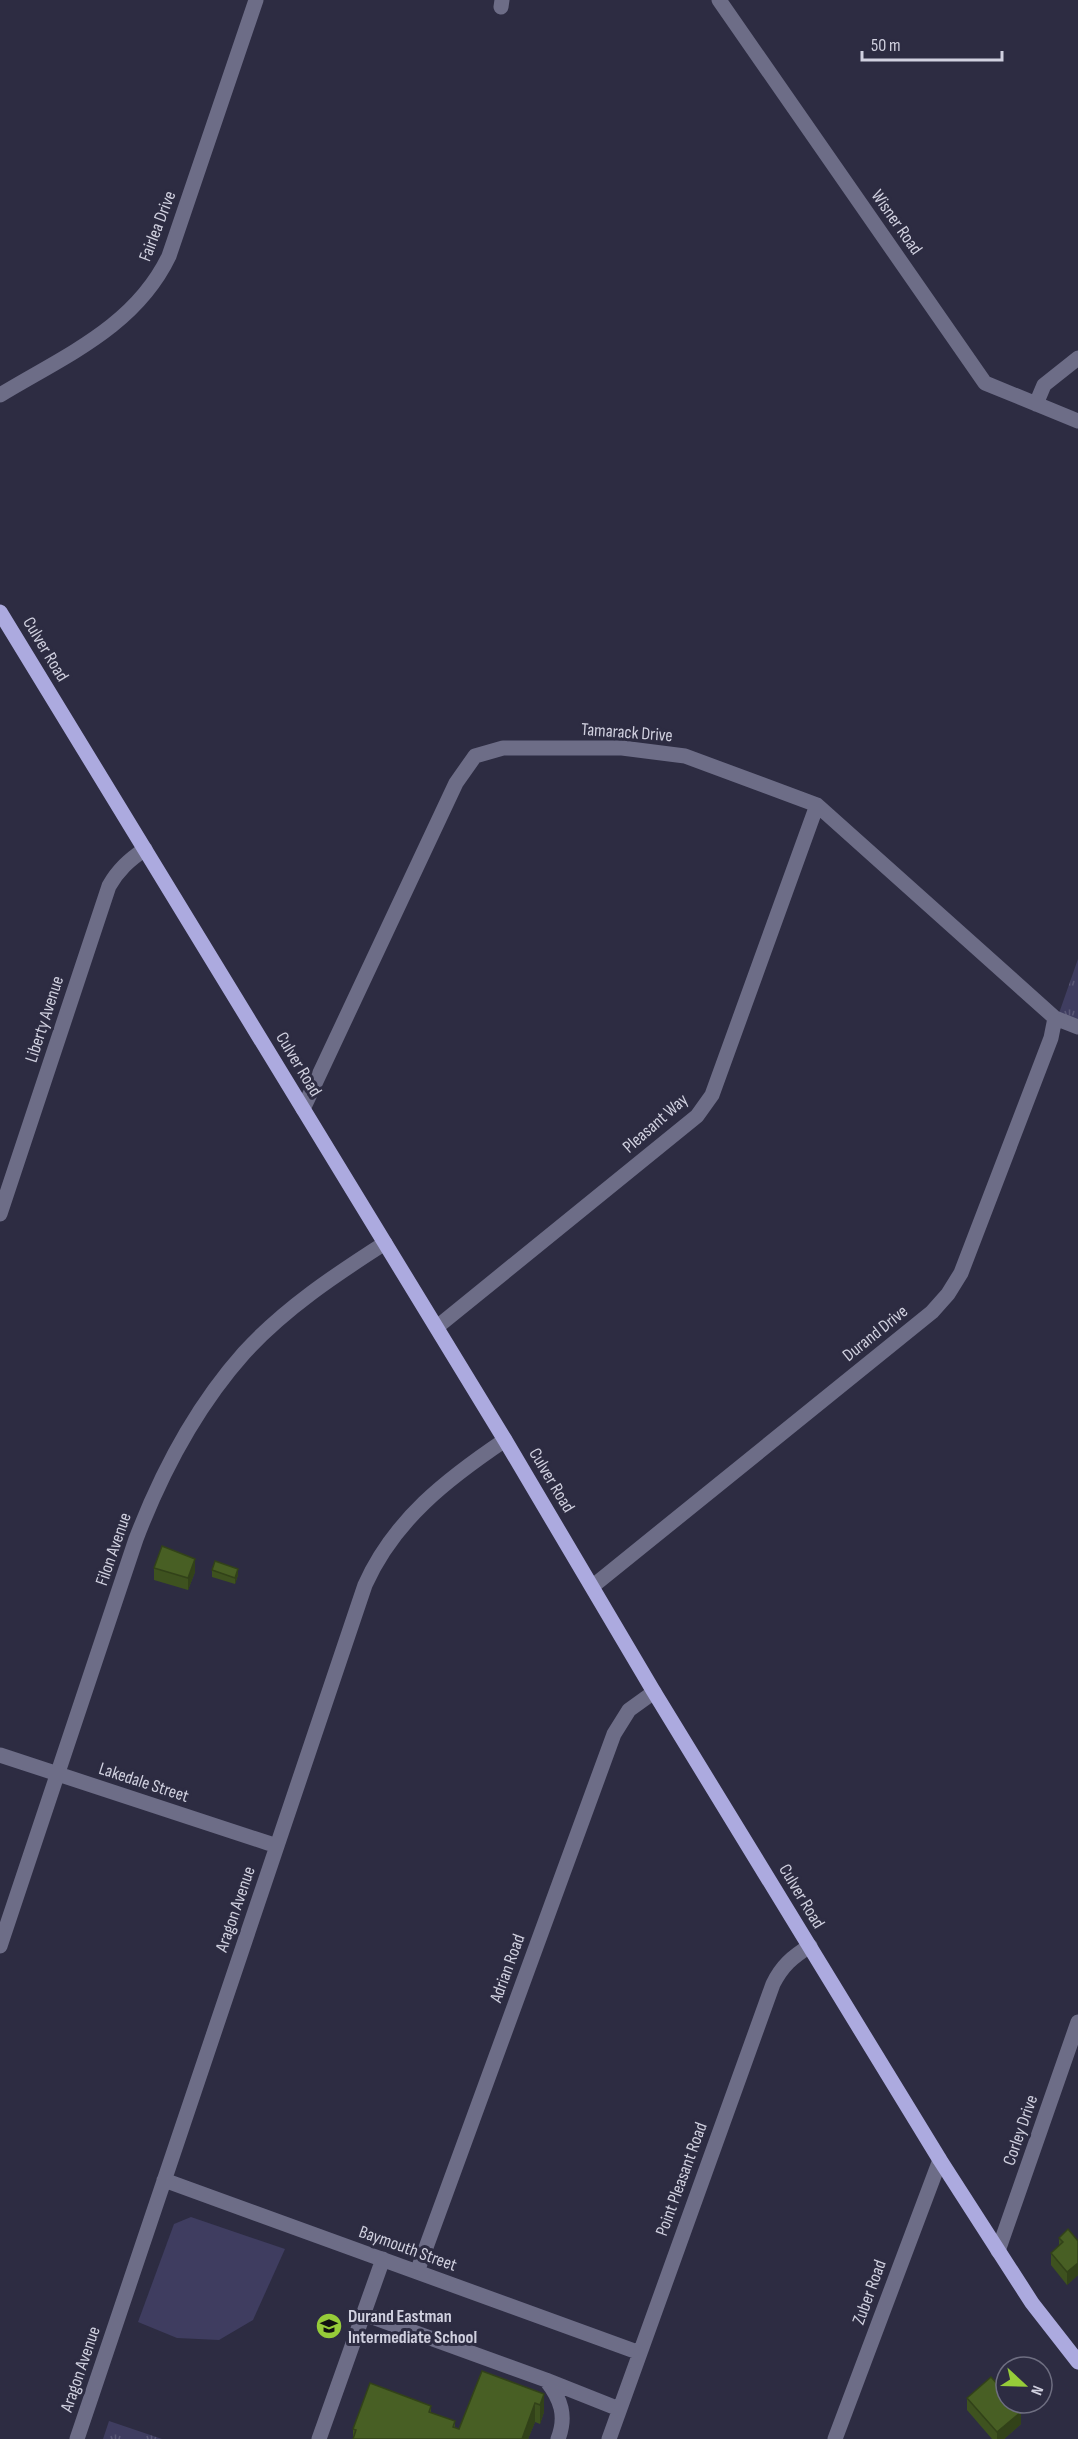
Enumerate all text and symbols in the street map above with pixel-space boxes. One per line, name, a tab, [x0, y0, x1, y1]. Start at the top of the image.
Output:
scale bar	[862, 24, 1002, 62]
text: 50 m	[871, 35, 901, 56]
street label: Wisner Road	[867, 186, 927, 259]
street label: Fairlea Drive	[134, 188, 180, 264]
street label: Culver Road	[18, 613, 73, 685]
street label: Tamarack Drive	[580, 719, 673, 746]
street label: Liberty Avenue	[21, 973, 68, 1065]
street label: Culver Road	[271, 1028, 326, 1100]
street label: Pleasant Way	[618, 1089, 692, 1157]
street label: Durand Drive	[839, 1301, 912, 1366]
street label: Culver Road	[524, 1444, 579, 1516]
street label: Filon Avenue	[91, 1510, 136, 1588]
street label: Lakedale Street	[96, 1758, 192, 1807]
street label: Culver Road	[774, 1860, 829, 1932]
street label: Aragon Avenue	[211, 1864, 260, 1956]
street label: Adrian Road	[485, 1931, 529, 2006]
street label: Corley Drive	[999, 2092, 1042, 2168]
street label: Point Pleasant Road	[651, 2120, 712, 2239]
street label: Baymouth Street	[356, 2221, 460, 2276]
street label: Zuber Road	[848, 2257, 891, 2327]
place label: Durand Eastman Intermediate School	[348, 2306, 477, 2348]
school or university icon: Durand Eastman Intermediate School	[314, 2311, 344, 2341]
street label: Aragon Avenue	[56, 2324, 105, 2416]
north arrow	[994, 2355, 1054, 2415]
text: N	[1026, 2383, 1047, 2398]

